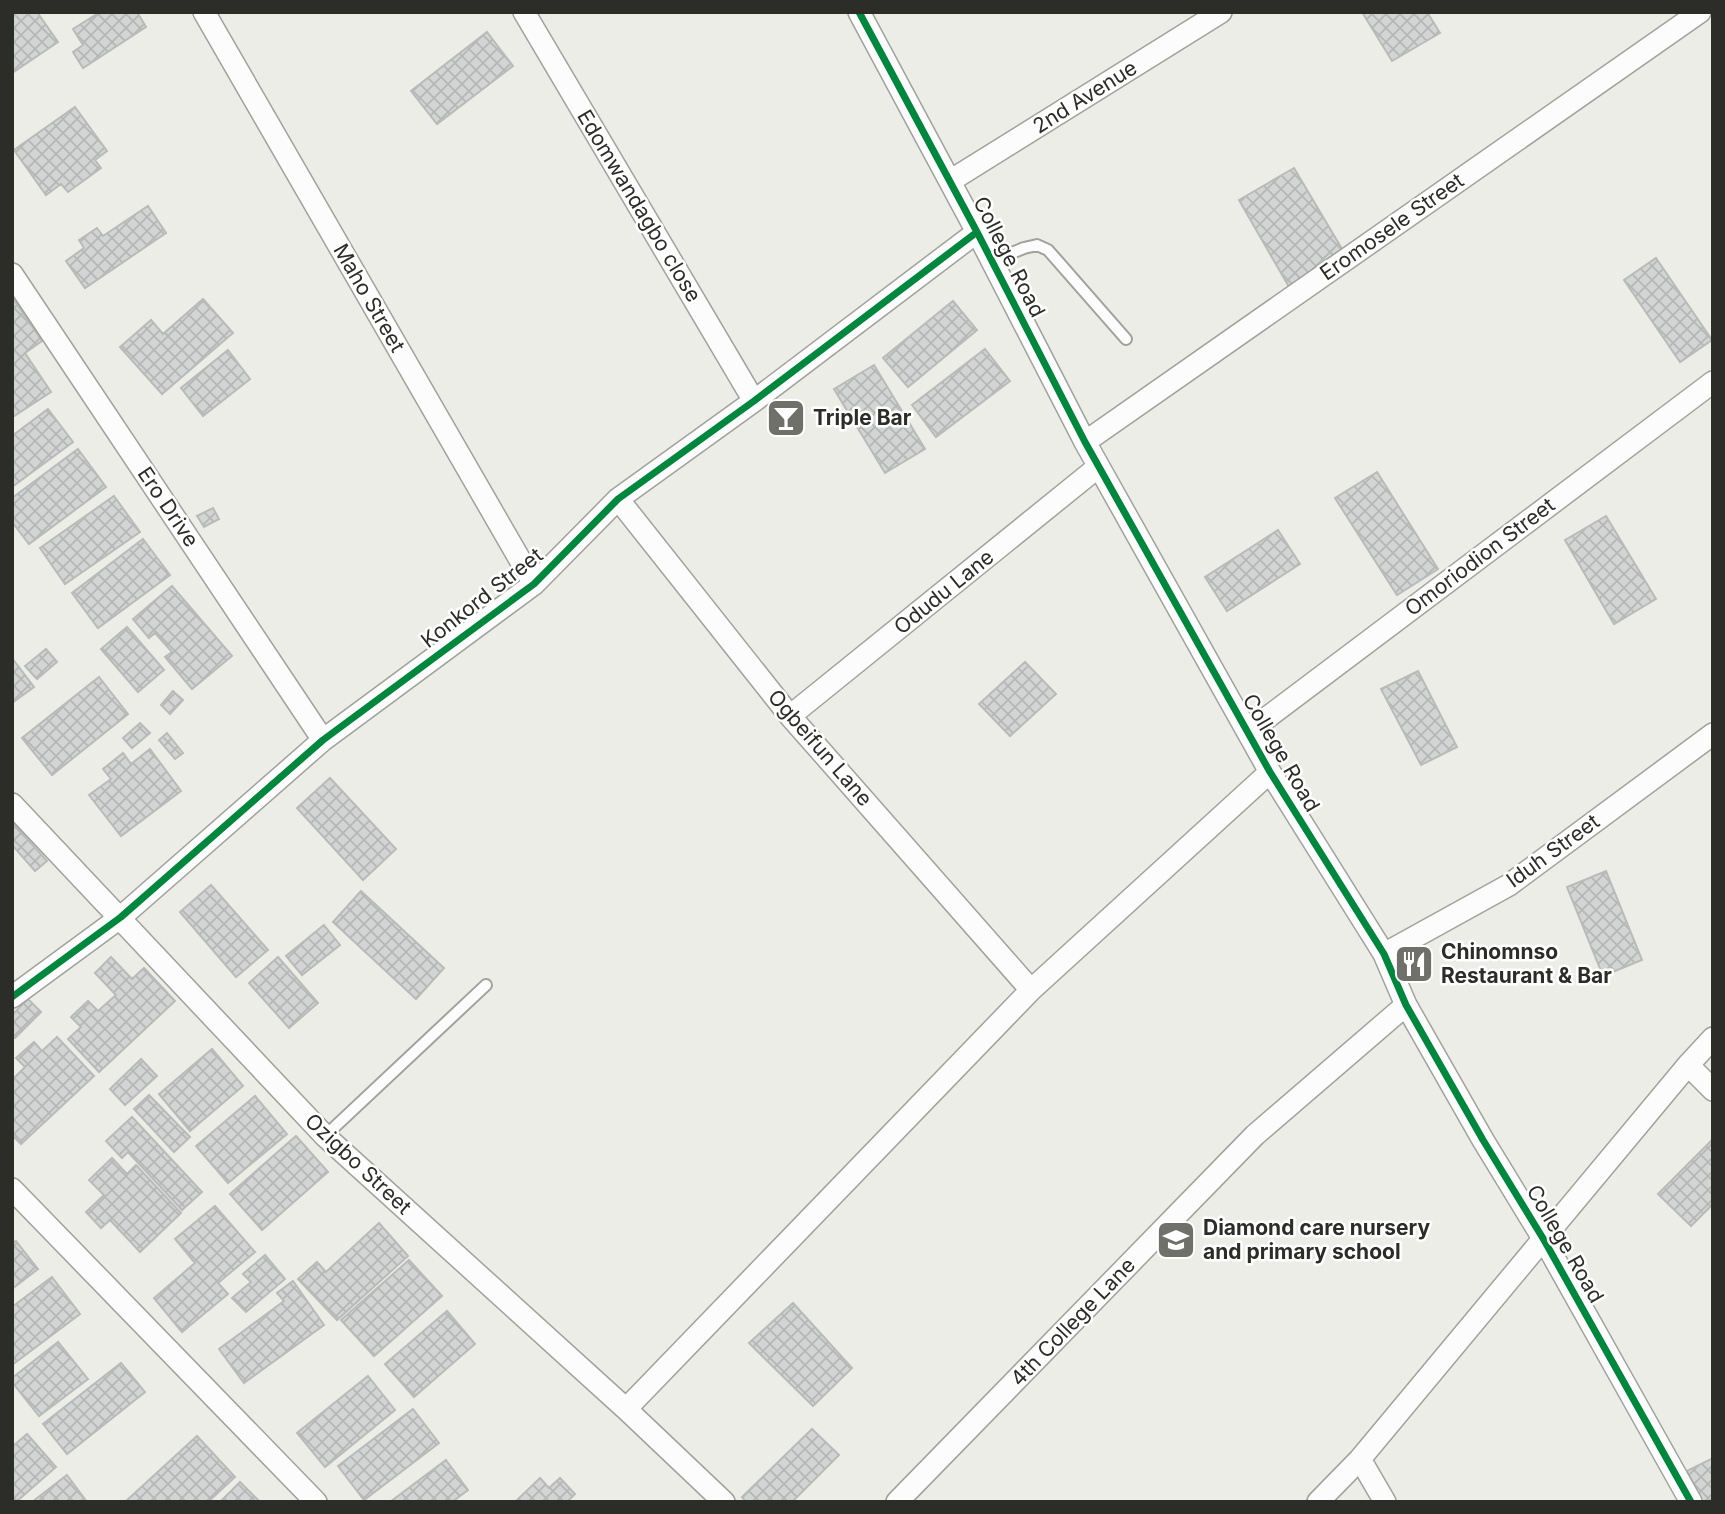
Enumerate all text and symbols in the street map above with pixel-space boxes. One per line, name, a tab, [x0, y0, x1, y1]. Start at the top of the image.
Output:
street label: 2nd Avenue	[1028, 55, 1141, 138]
street label: Edomwandagbo close	[572, 105, 707, 306]
street label: Eromosele Street	[1315, 168, 1468, 285]
street label: College Road	[968, 192, 1051, 321]
street label: Maho Street	[328, 239, 411, 356]
bar icon: Triple Bar	[765, 397, 807, 439]
place label: Triple Bar	[813, 405, 912, 430]
street label: Ero Drive	[133, 462, 204, 551]
street label: Omoriodion Street	[1400, 492, 1560, 621]
street label: Konkord Street	[416, 542, 548, 653]
street label: Odudu Lane	[889, 544, 999, 639]
street label: Ogbeifun Lane	[763, 684, 878, 811]
street label: College Road	[1238, 689, 1325, 816]
street label: Iduh Street	[1501, 809, 1604, 893]
place label: Chinomnso Restaurant & Bar	[1441, 939, 1612, 988]
restaurant icon: Chinomnso Restaurant & Bar	[1393, 943, 1435, 985]
street label: Ozigbo Street	[300, 1108, 417, 1219]
street label: College Road	[1522, 1180, 1609, 1307]
place label: Diamond care nursery and primary school	[1203, 1215, 1431, 1264]
school or university icon: Diamond care nursery and primary school	[1155, 1219, 1197, 1261]
street label: 4th College Lane	[1005, 1252, 1140, 1391]

